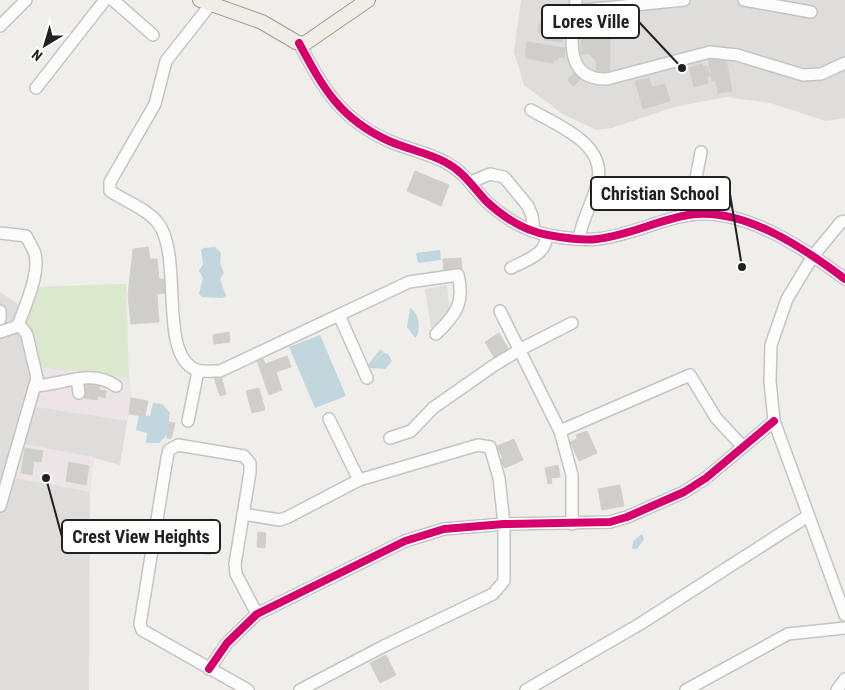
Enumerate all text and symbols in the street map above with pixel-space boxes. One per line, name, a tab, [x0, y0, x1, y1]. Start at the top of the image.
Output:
callout: Lores Ville	[542, 5, 639, 38]
text: Lores Ville	[553, 11, 630, 32]
north arrow	[20, 20, 70, 70]
text: N	[29, 46, 45, 64]
callout: Christian School	[591, 177, 730, 210]
text: Christian School	[601, 183, 719, 204]
callout: Crest View Heights	[62, 520, 220, 553]
text: Crest View Heights	[72, 526, 210, 547]

